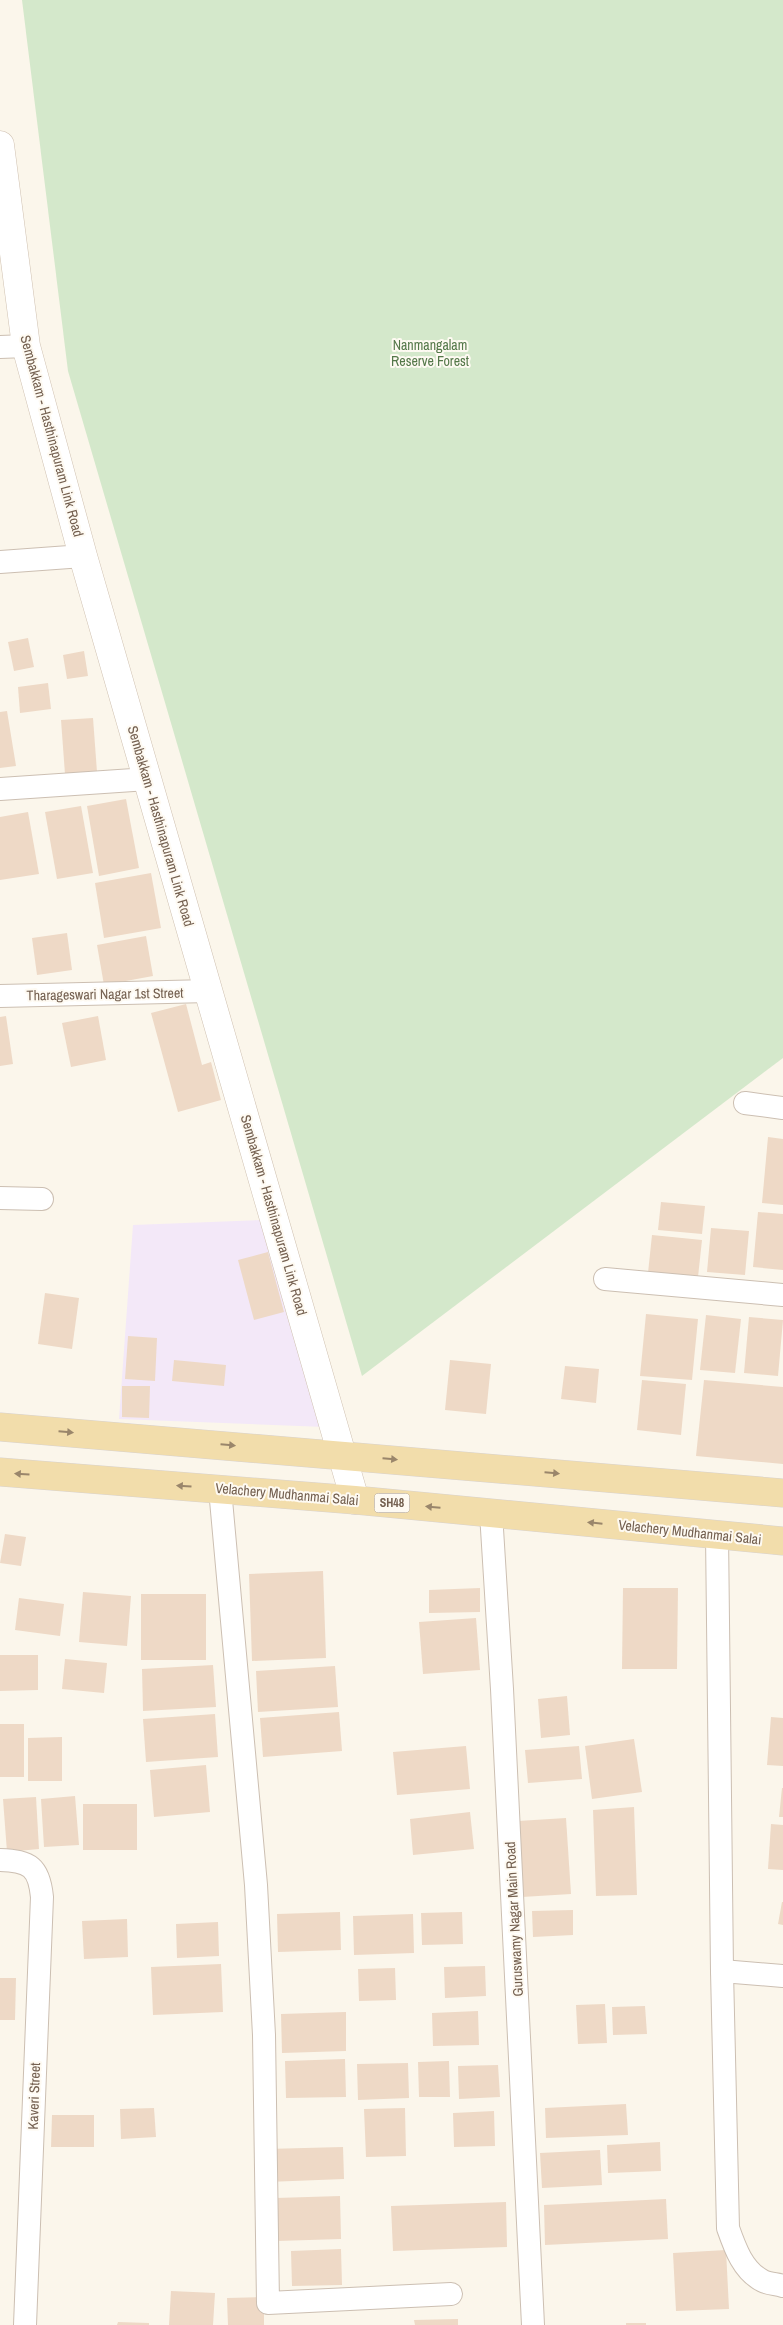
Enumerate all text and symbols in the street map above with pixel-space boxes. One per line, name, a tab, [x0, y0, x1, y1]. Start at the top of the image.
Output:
street label: Sembakkam - Hasthinapuram Link Road	[16, 333, 88, 539]
park label: Nanmangalam Reserve Forest	[391, 336, 469, 370]
street label: Sembakkam - Hasthinapuram Link Road	[124, 724, 198, 928]
street label: Tharageswari Nagar 1st Street	[26, 984, 184, 1004]
street label: Sembakkam - Hasthinapuram Link Road	[237, 1113, 311, 1317]
one-way arrow	[58, 1429, 74, 1437]
one-way arrow	[220, 1442, 236, 1450]
one-way arrow	[382, 1455, 398, 1463]
one-way arrow	[14, 1469, 30, 1477]
one-way arrow	[544, 1469, 560, 1477]
street label: Velachery Mudhanmai Salai	[215, 1479, 359, 1509]
one-way arrow	[176, 1482, 192, 1490]
road number: SH48	[374, 1494, 410, 1512]
one-way arrow	[425, 1503, 441, 1511]
street label: Velachery Mudhanmai Salai	[618, 1516, 762, 1548]
one-way arrow	[587, 1519, 603, 1527]
street label: Guruswamy Nagar Main Road	[501, 1841, 527, 1997]
street label: Kaveri Street	[24, 2062, 44, 2130]

